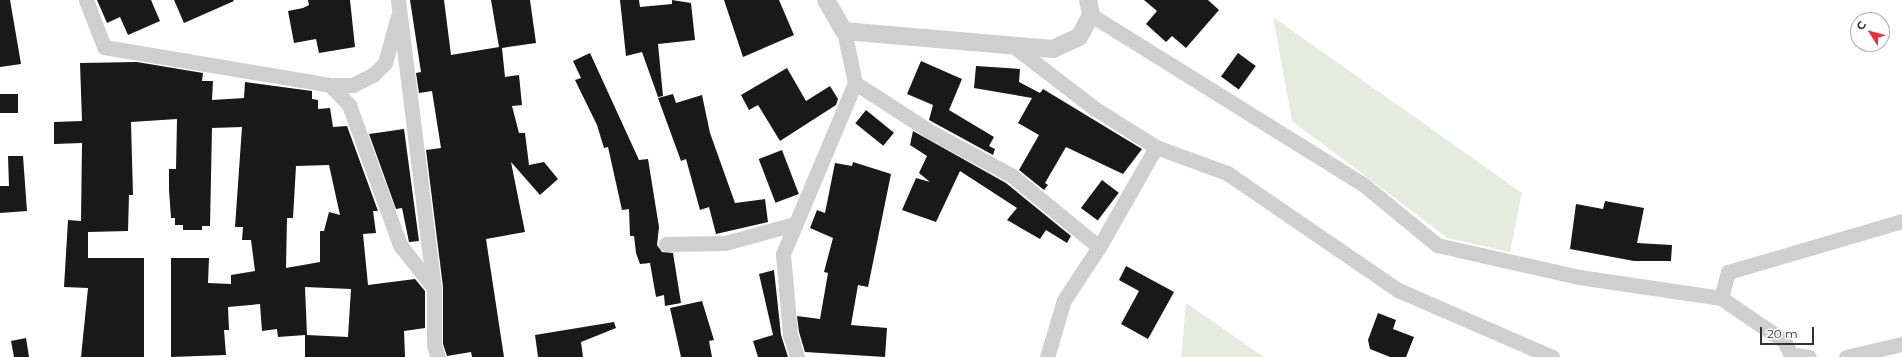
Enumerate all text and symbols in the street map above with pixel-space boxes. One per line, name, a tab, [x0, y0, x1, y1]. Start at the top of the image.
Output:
north arrow	[1850, 12, 1890, 52]
text: С	[1853, 18, 1869, 33]
scale bar	[1762, 319, 1816, 345]
text: 20 m	[1767, 326, 1798, 341]

